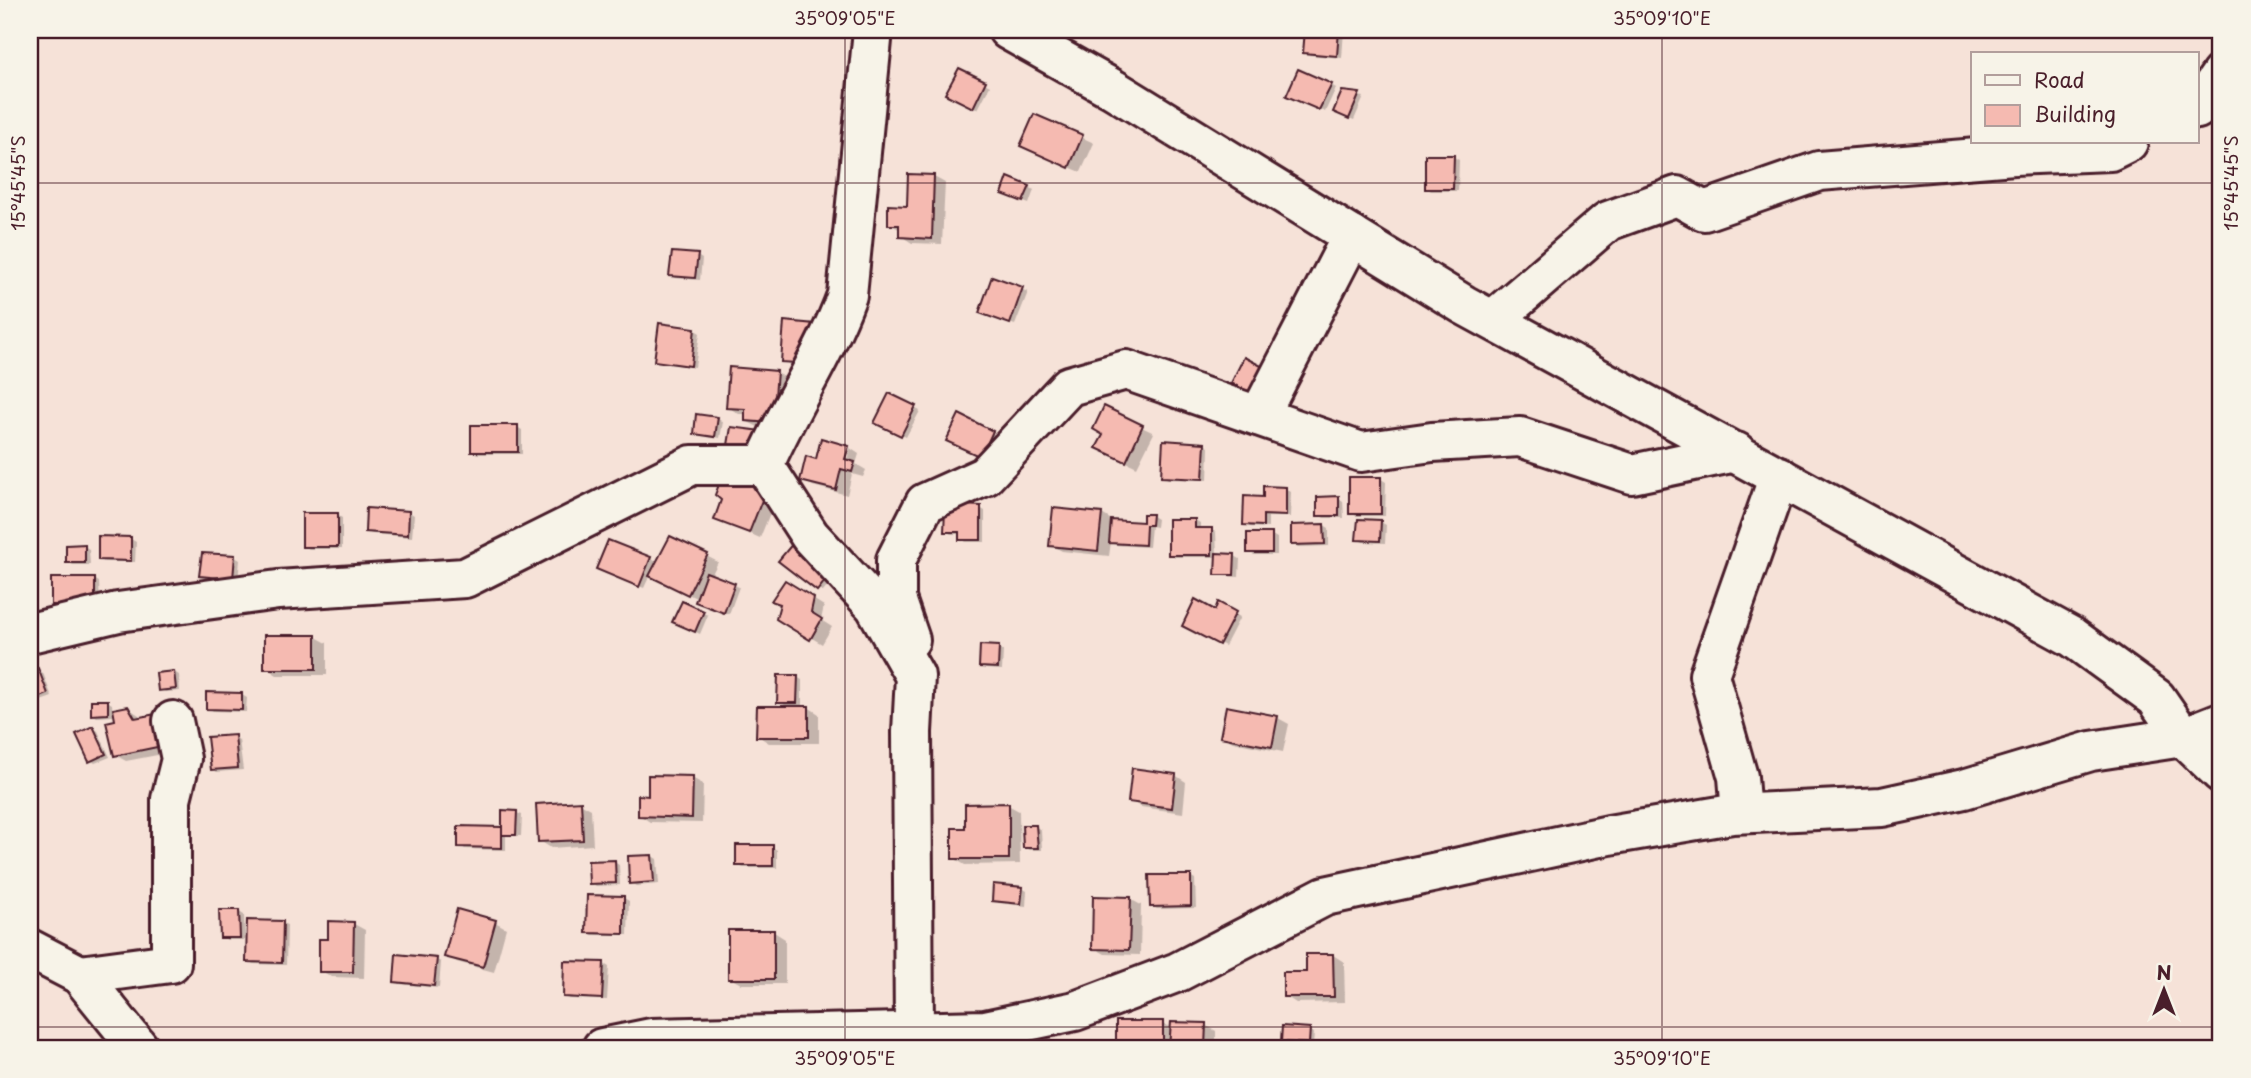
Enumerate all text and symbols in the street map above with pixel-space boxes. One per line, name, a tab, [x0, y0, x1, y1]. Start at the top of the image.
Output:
text: 35°09'05"E	[794, 4, 896, 31]
text: 35°09'10"E	[1613, 4, 1711, 31]
legend	[1971, 52, 2198, 144]
text: Road	[2034, 63, 2085, 95]
text: Building	[2034, 97, 2116, 129]
text: 15°45'45"S	[4, 135, 31, 231]
text: 15°45'45"S	[2217, 135, 2244, 231]
north arrow	[2128, 956, 2198, 1026]
text: N	[2156, 958, 2172, 986]
text: 35°09'05"E	[794, 1044, 896, 1071]
text: 35°09'10"E	[1613, 1044, 1711, 1071]

